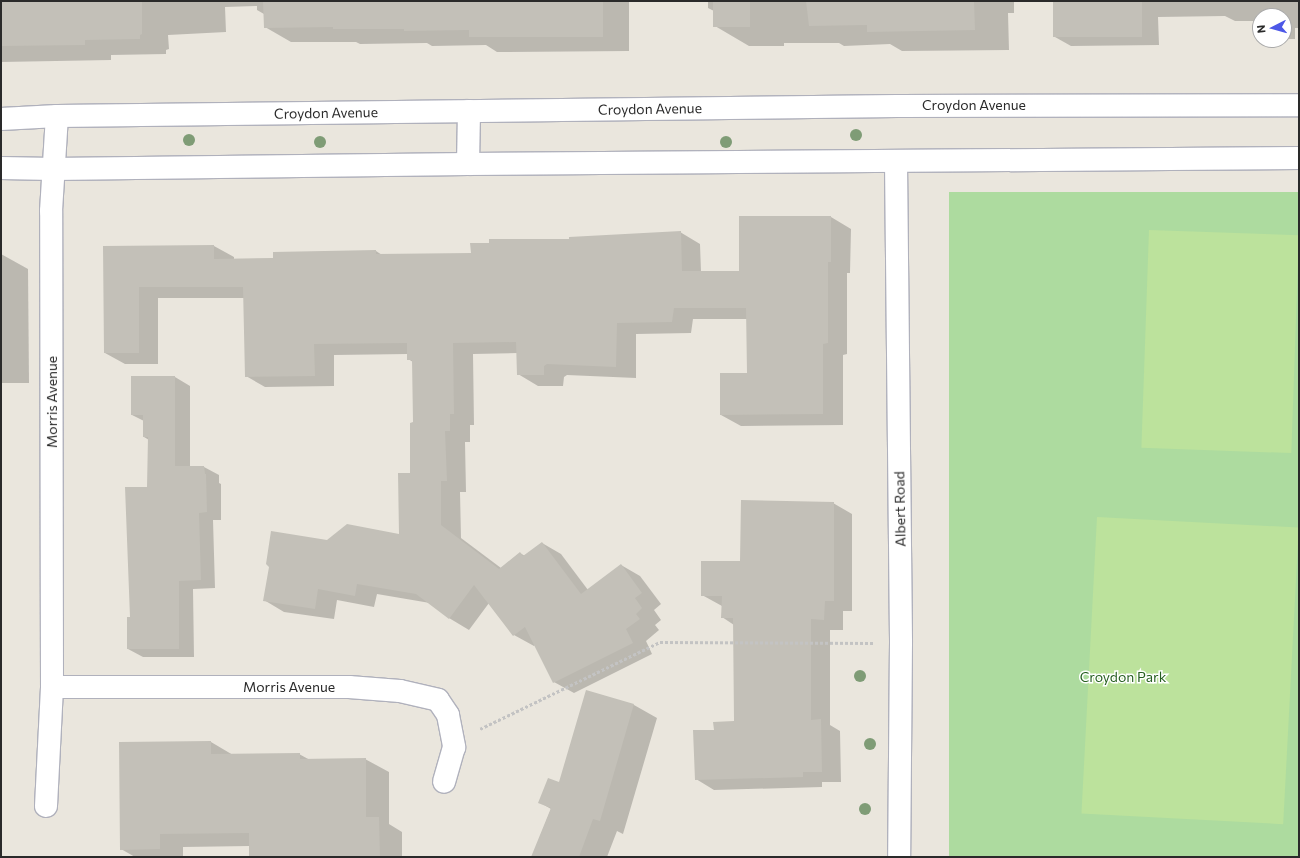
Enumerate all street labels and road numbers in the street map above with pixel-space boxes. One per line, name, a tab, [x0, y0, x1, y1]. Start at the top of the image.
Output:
street label: Croydon Avenue	[922, 97, 1026, 113]
street label: Croydon Avenue	[598, 100, 702, 118]
street label: Croydon Avenue	[274, 104, 378, 122]
street label: Morris Avenue	[44, 356, 60, 448]
street label: Albert Road	[891, 471, 909, 547]
street label: Morris Avenue	[243, 679, 335, 695]

